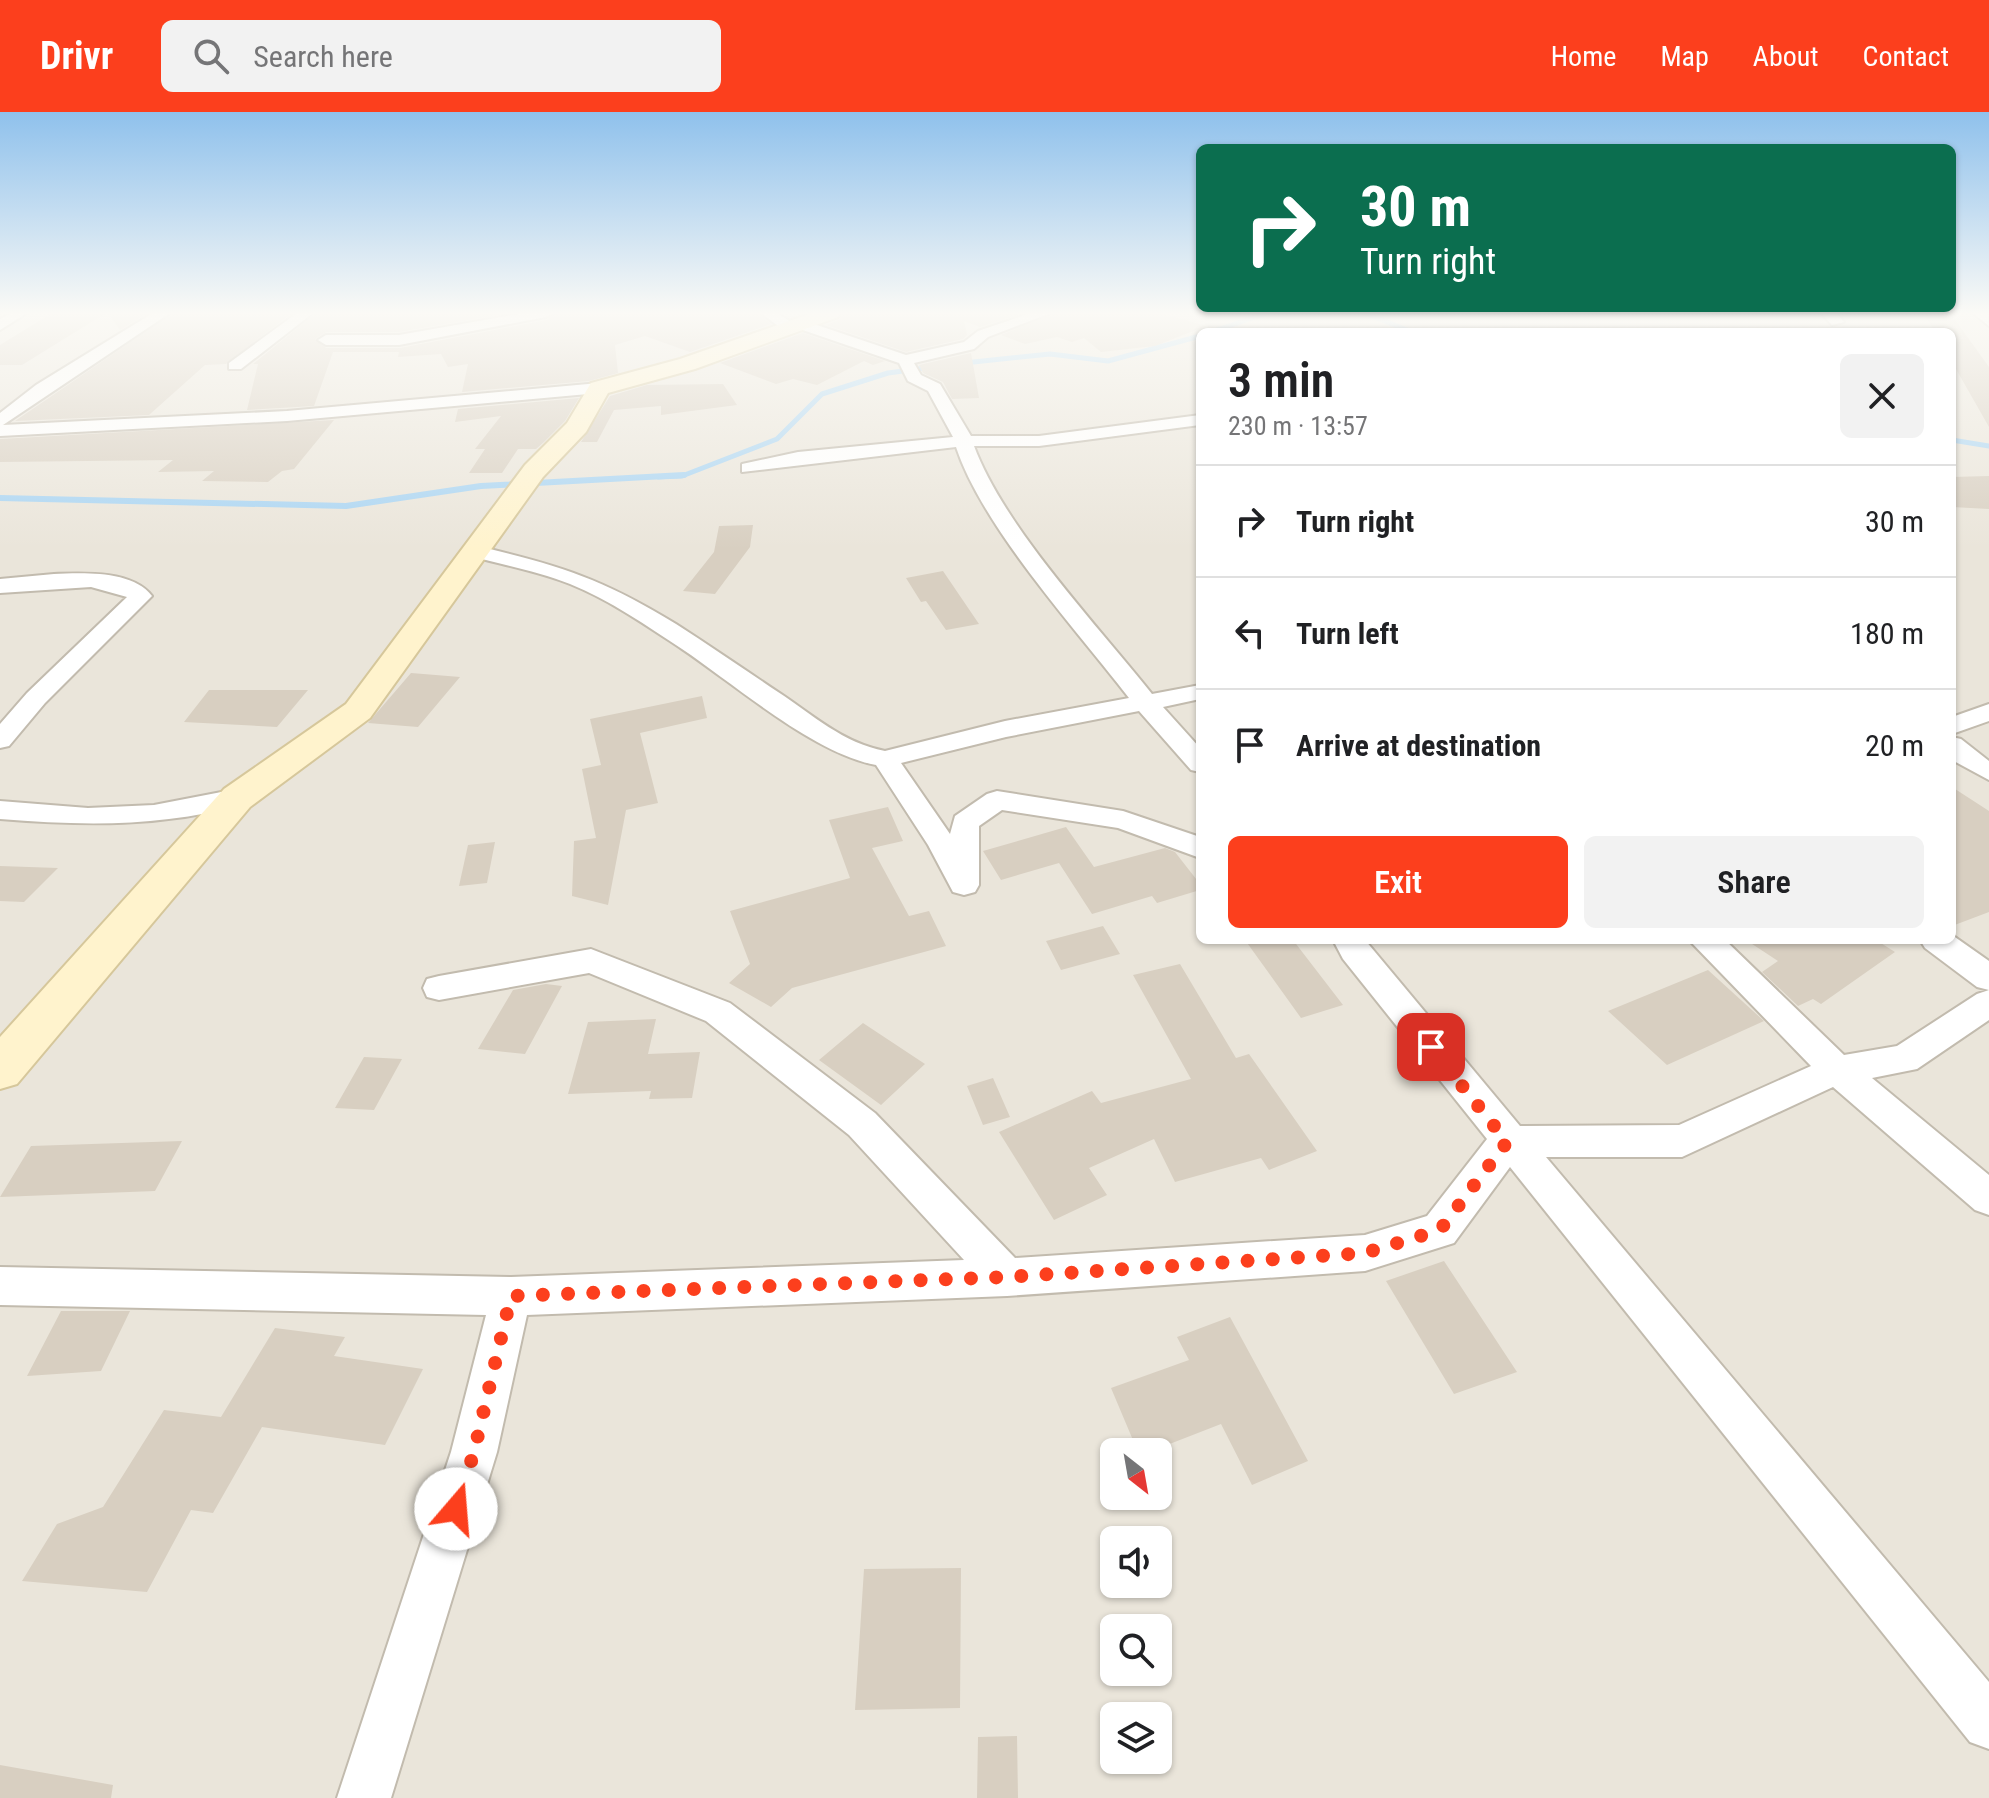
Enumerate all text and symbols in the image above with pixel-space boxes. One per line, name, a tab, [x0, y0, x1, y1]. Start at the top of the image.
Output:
search box	[161, 20, 721, 92]
text: Drivr	[40, 34, 113, 78]
icon: search	[189, 34, 233, 78]
text: Search here	[253, 39, 393, 74]
text: Home	[1551, 40, 1616, 73]
text: Map	[1660, 40, 1709, 73]
text: About	[1753, 40, 1819, 73]
text: Contact	[1863, 40, 1949, 73]
text: 30 m	[1360, 174, 1471, 240]
icon: right	[1228, 176, 1332, 280]
text: Turn right	[1360, 241, 1496, 283]
text: 3 min	[1228, 352, 1334, 409]
button: close	[1840, 354, 1924, 438]
text: 230 m · 13:57	[1228, 411, 1368, 441]
icon: right	[1228, 499, 1272, 543]
text: Turn right	[1296, 504, 1414, 539]
text: 30 m	[1865, 504, 1924, 539]
icon: left	[1228, 611, 1272, 655]
text: Turn left	[1296, 616, 1399, 651]
text: 180 m	[1850, 616, 1924, 651]
icon: arrive	[1228, 723, 1272, 767]
text: Arrive at destination	[1296, 728, 1541, 763]
text: 20 m	[1865, 728, 1924, 763]
button: Exit	[1228, 836, 1568, 928]
button: Share	[1584, 836, 1924, 928]
pin	[1397, 1013, 1465, 1081]
icon: arrive	[1409, 1025, 1453, 1069]
north arrow	[1100, 1438, 1172, 1510]
map controls	[1100, 1438, 1172, 1774]
position arrow	[414, 1467, 498, 1551]
button: sound	[1100, 1526, 1172, 1598]
button: search	[1100, 1614, 1172, 1686]
button: layers	[1100, 1702, 1172, 1774]

